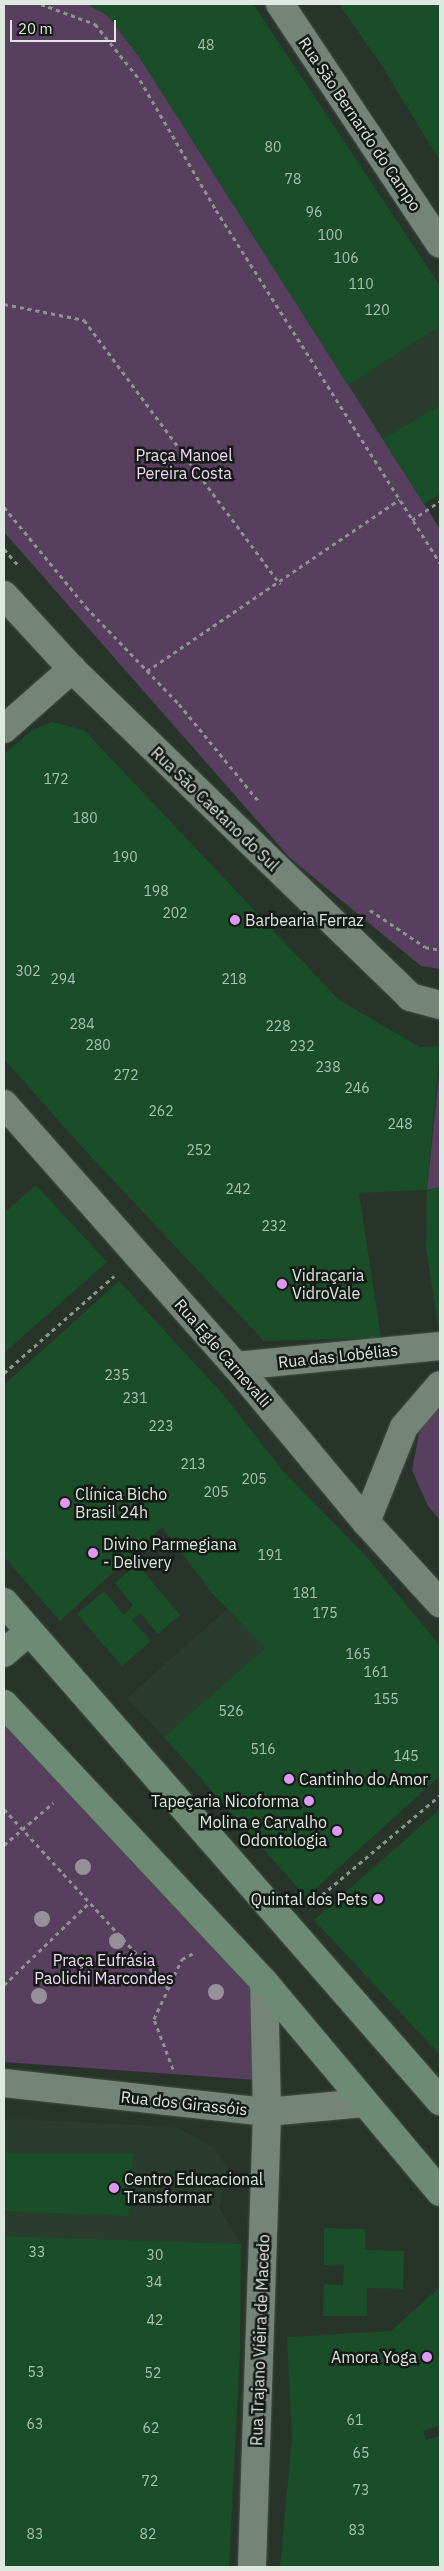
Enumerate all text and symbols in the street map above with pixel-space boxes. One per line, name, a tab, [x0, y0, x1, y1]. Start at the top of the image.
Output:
scale bar	[12, 10, 119, 42]
text: 20 m	[18, 19, 53, 38]
street label: Rua São Bernardo do Campo	[295, 33, 425, 215]
house number: 48	[198, 37, 214, 53]
house number: 80	[265, 139, 281, 155]
house number: 78	[285, 171, 301, 187]
house number: 96	[306, 204, 322, 220]
house number: 100	[317, 227, 343, 243]
house number: 106	[333, 250, 359, 266]
house number: 110	[348, 276, 374, 292]
house number: 120	[364, 302, 390, 318]
park label: Praça Manoel Pereira Costa	[136, 445, 232, 483]
street label: Rua São Caetano do Sul	[147, 743, 283, 875]
house number: 172	[43, 771, 69, 787]
house number: 180	[72, 810, 98, 826]
house number: 190	[112, 849, 138, 865]
house number: 198	[143, 883, 169, 899]
house number: 202	[162, 905, 188, 921]
place label: Barbearia Ferraz	[245, 910, 364, 930]
marker: Barbearia Ferraz	[229, 914, 241, 926]
house number: 302	[15, 963, 41, 979]
house number: 294	[50, 971, 76, 987]
house number: 218	[221, 971, 247, 987]
house number: 284	[69, 1016, 95, 1032]
house number: 228	[265, 1018, 291, 1034]
house number: 280	[85, 1037, 111, 1053]
house number: 232	[289, 1038, 315, 1054]
house number: 238	[315, 1059, 341, 1075]
house number: 272	[113, 1067, 139, 1083]
house number: 246	[344, 1080, 370, 1096]
house number: 262	[148, 1103, 174, 1119]
house number: 248	[387, 1116, 413, 1132]
house number: 252	[186, 1142, 212, 1158]
house number: 242	[225, 1181, 251, 1197]
house number: 232	[261, 1218, 287, 1234]
place label: Vidraçaria VidroVale	[292, 1265, 364, 1303]
marker: Vidraçaria VidroVale	[276, 1278, 288, 1290]
street label: Rua Egle Carnevalli	[171, 1295, 275, 1411]
street label: Rua das Lobélias	[277, 1340, 399, 1372]
house number: 235	[104, 1367, 130, 1383]
house number: 231	[122, 1390, 148, 1406]
house number: 223	[148, 1418, 174, 1434]
house number: 213	[180, 1456, 206, 1472]
house number: 205	[241, 1471, 267, 1487]
place label: Clínica Bicho Brasil 24h	[75, 1484, 167, 1522]
house number: 205	[203, 1484, 229, 1500]
marker: Clínica Bicho Brasil 24h	[59, 1497, 71, 1509]
place label: Divino Parmegiana - Delivery	[103, 1534, 237, 1572]
marker: Divino Parmegiana - Delivery	[87, 1547, 99, 1559]
house number: 191	[257, 1547, 283, 1563]
house number: 181	[292, 1585, 318, 1601]
house number: 175	[312, 1605, 338, 1621]
house number: 165	[345, 1646, 371, 1662]
house number: 161	[363, 1664, 389, 1680]
house number: 155	[373, 1691, 399, 1707]
house number: 526	[218, 1703, 244, 1719]
house number: 516	[250, 1741, 276, 1757]
house number: 145	[393, 1748, 419, 1764]
place label: Cantinho do Amor	[299, 1769, 428, 1789]
marker: Cantinho do Amor	[283, 1773, 295, 1785]
place label: Tapeçaria Nicoforma	[151, 1791, 299, 1811]
marker: Tapeçaria Nicoforma	[303, 1795, 315, 1807]
place label: Molina e Carvalho Odontologia	[200, 1812, 327, 1850]
marker: Molina e Carvalho Odontologia	[331, 1825, 343, 1837]
place label: Quintal dos Pets	[251, 1889, 368, 1909]
marker: Quintal dos Pets	[372, 1893, 384, 1905]
park label: Praça Eufrásia Paolichi Marcondes	[34, 1950, 174, 1988]
street label: Rua dos Girassóis	[120, 2087, 248, 2119]
place label: Centro Educacional Transformar	[124, 2169, 263, 2207]
marker: Centro Educacional Transformar	[108, 2182, 120, 2194]
street label: Rua Trajano Viêira de Macedo	[247, 2234, 273, 2446]
house number: 33	[29, 2244, 45, 2260]
house number: 30	[147, 2247, 163, 2263]
house number: 34	[146, 2274, 162, 2290]
house number: 42	[147, 2312, 163, 2328]
place label: Amora Yoga	[331, 2347, 417, 2367]
marker: Amora Yoga	[421, 2351, 433, 2363]
house number: 53	[28, 2364, 44, 2380]
house number: 52	[145, 2365, 161, 2381]
house number: 61	[347, 2412, 363, 2428]
house number: 63	[27, 2416, 43, 2432]
house number: 62	[143, 2420, 159, 2436]
house number: 65	[353, 2445, 369, 2461]
house number: 72	[142, 2473, 158, 2489]
house number: 73	[353, 2482, 369, 2498]
house number: 83	[349, 2522, 365, 2538]
house number: 83	[27, 2526, 43, 2542]
house number: 82	[140, 2526, 156, 2542]

